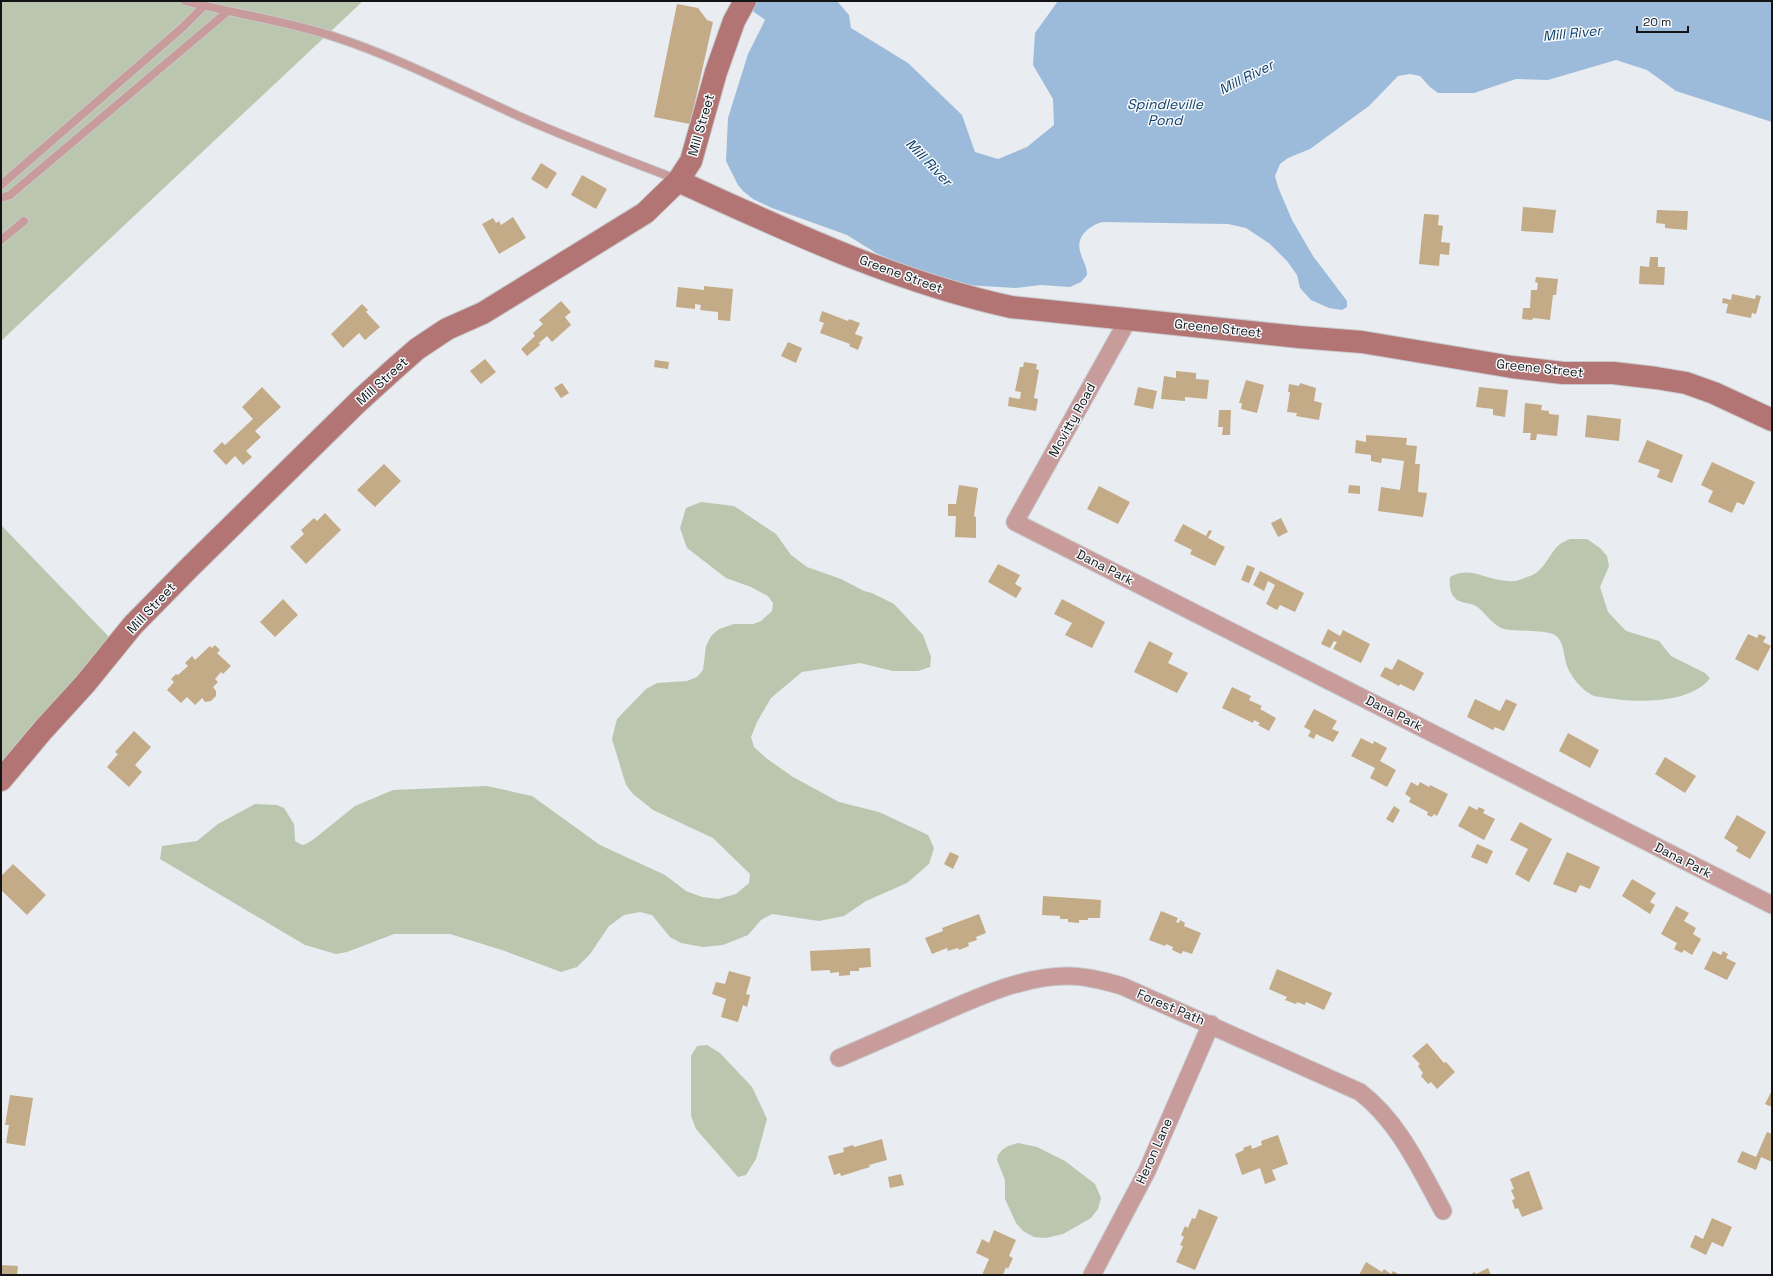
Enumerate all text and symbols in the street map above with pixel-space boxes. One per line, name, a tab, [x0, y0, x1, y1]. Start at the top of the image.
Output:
scale bar	[1637, 8, 1688, 34]
text: 20 m	[1643, 14, 1671, 30]
water label: Mill River	[1542, 21, 1604, 45]
water label: Mill River	[1216, 55, 1278, 98]
street label: Mill Street	[684, 92, 718, 158]
water label: Spindleville Pond	[1127, 95, 1204, 129]
water label: Mill River	[902, 134, 957, 191]
street label: Greene Street	[857, 251, 945, 297]
street label: Greene Street	[1174, 315, 1262, 341]
street label: Mill Street	[353, 353, 411, 409]
street label: Greene Street	[1496, 355, 1584, 381]
street label: Mcvitty Road	[1045, 380, 1099, 460]
street label: Dana Park	[1074, 545, 1136, 589]
street label: Mill Street	[123, 579, 179, 637]
street label: Dana Park	[1363, 691, 1425, 735]
street label: Dana Park	[1652, 838, 1714, 882]
street label: Forest Path	[1135, 985, 1207, 1029]
street label: Heron Lane	[1132, 1115, 1176, 1187]

